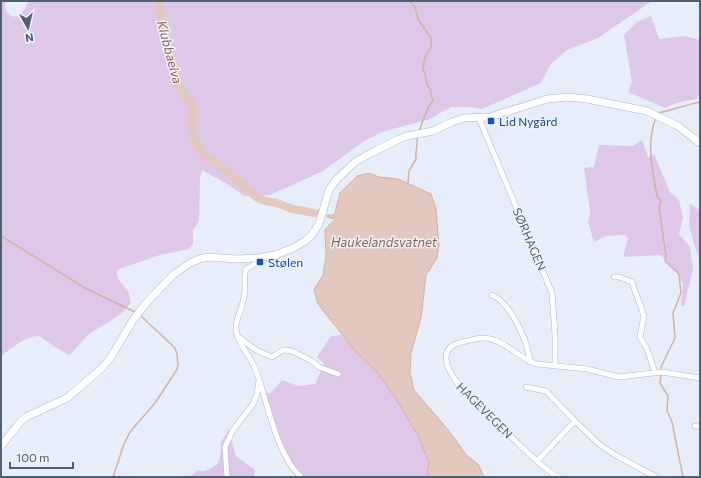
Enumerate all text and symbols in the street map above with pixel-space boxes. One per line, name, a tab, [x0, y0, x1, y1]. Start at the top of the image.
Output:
north arrow	[8, 8, 48, 48]
water label: Klubbaelva	[154, 19, 186, 86]
text: N	[24, 31, 34, 45]
place label: Lid Nygård	[499, 114, 558, 128]
marker: Lid Nygård	[486, 116, 496, 126]
street label: SØRHAGEN	[511, 206, 549, 272]
water label: Haukelandsvatnet	[331, 234, 438, 250]
place label: Stølen	[268, 255, 303, 269]
marker: Stølen	[255, 257, 265, 267]
street label: HAGEVEGEN	[454, 379, 516, 441]
scale bar	[10, 444, 73, 470]
text: 100 m	[16, 450, 50, 464]

